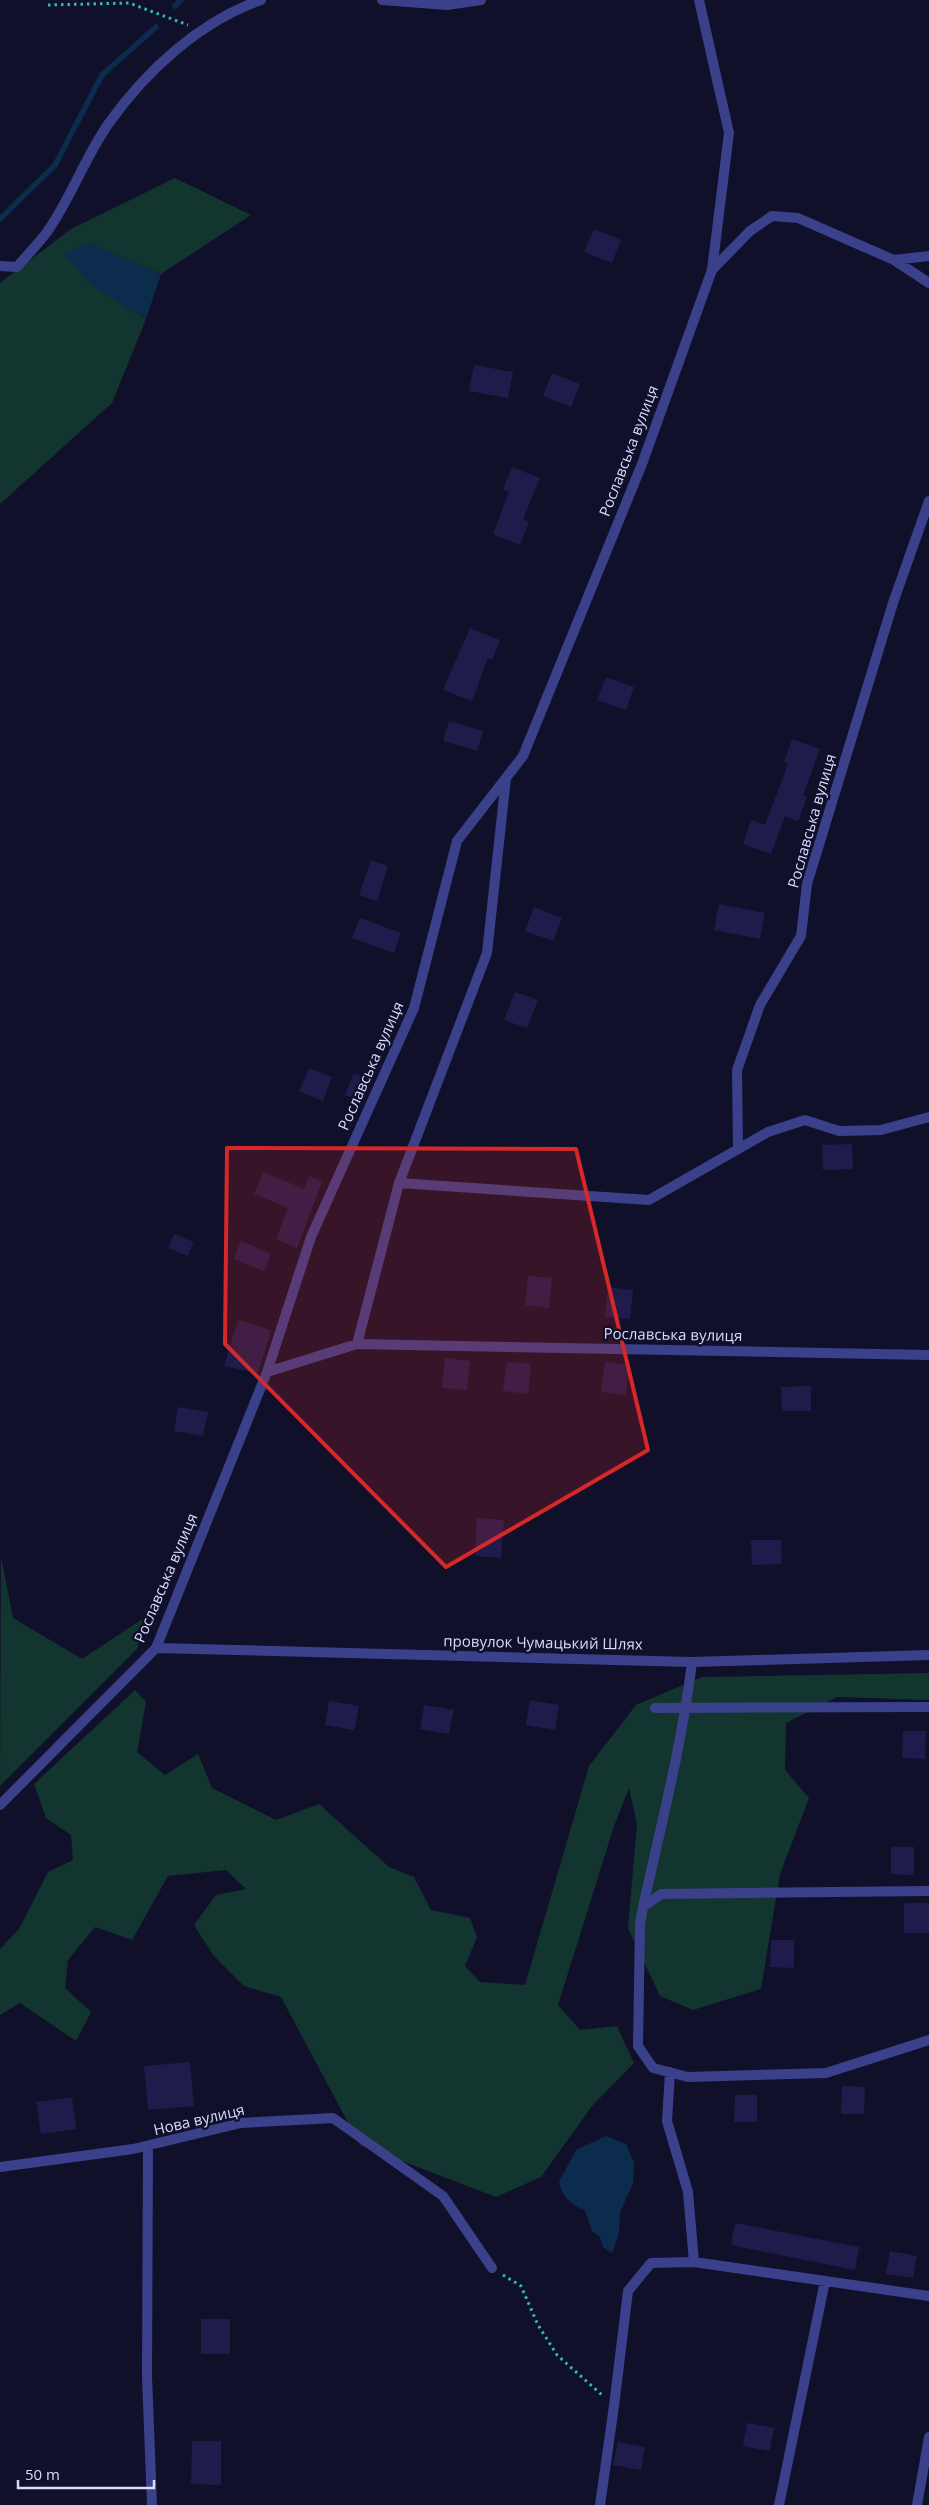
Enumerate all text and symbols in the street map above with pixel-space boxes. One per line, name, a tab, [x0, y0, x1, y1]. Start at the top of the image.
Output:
street label: Рославська вулиця	[594, 382, 662, 519]
street label: Рославська вулиця	[782, 751, 840, 890]
street label: Рославська вулиця	[333, 998, 407, 1133]
street label: Рославська вулиця	[603, 1323, 743, 1345]
street label: Рославська вулиця	[129, 1510, 201, 1645]
street label: провулок Чумацький Шлях	[443, 1630, 643, 1654]
street label: Нова вулиця	[151, 2099, 246, 2139]
scale bar	[18, 2458, 154, 2490]
text: 50 m	[25, 2464, 60, 2484]

